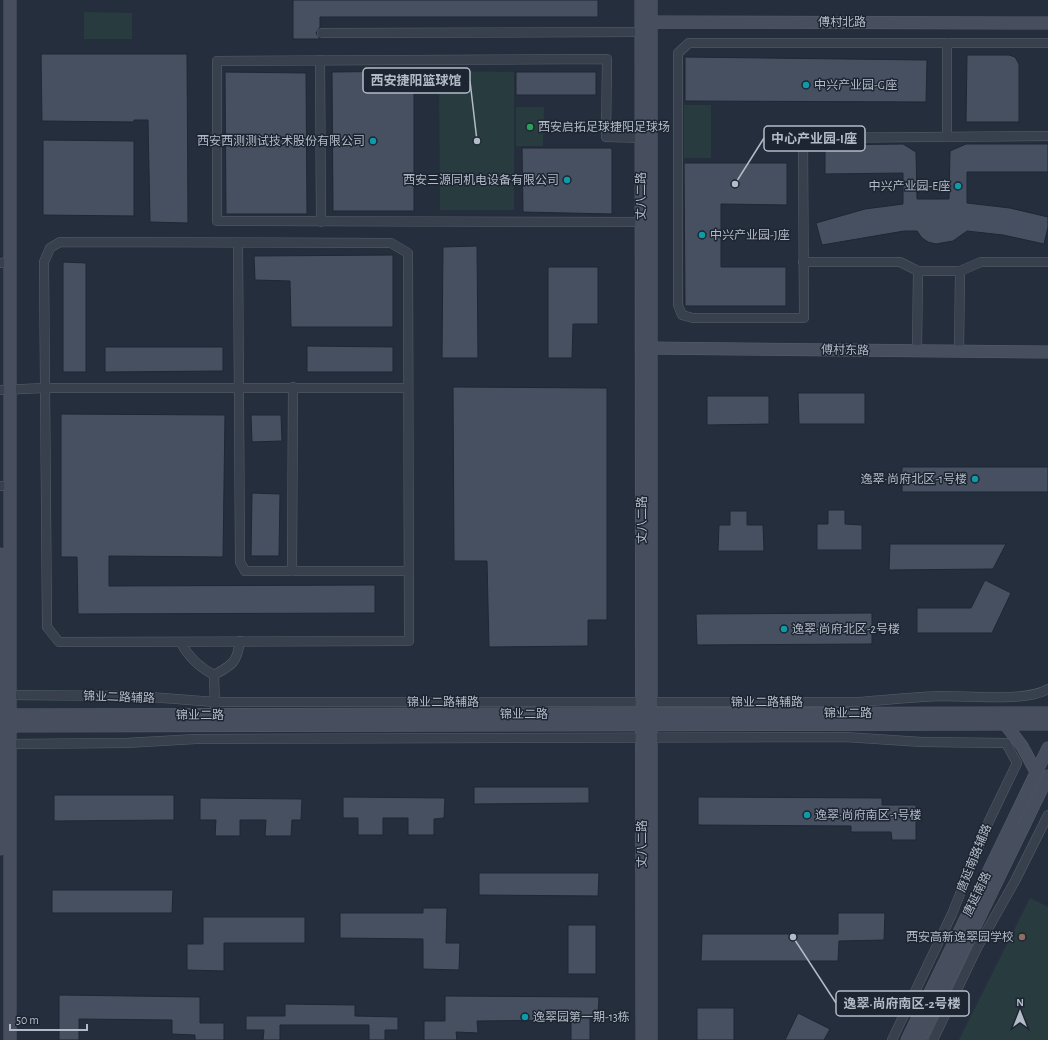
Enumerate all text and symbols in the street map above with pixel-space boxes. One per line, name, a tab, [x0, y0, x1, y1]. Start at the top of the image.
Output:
street label: 傅村北路	[818, 15, 866, 28]
callout: 西安捷阳篮球馆	[363, 68, 470, 93]
text: 西安捷阳篮球馆	[370, 73, 462, 88]
place label: 中兴产业园-G座	[814, 78, 897, 91]
marker: 中兴产业园-G座	[801, 80, 811, 90]
place label: 西安启拓足球捷阳足球场	[538, 120, 670, 133]
marker: 西安启拓足球捷阳足球场	[525, 122, 535, 132]
callout: 中心产业园-I座	[764, 126, 865, 151]
text: 中心产业园-I座	[771, 131, 857, 146]
place label: 西安西测测试技术股份有限公司	[197, 134, 365, 147]
marker: 西安西测测试技术股份有限公司	[368, 136, 378, 146]
street label: 丈八二路	[634, 172, 647, 220]
place label: 西安三源同机电设备有限公司	[403, 173, 559, 186]
marker: 西安三源同机电设备有限公司	[562, 175, 572, 185]
place label: 中兴产业园-E座	[869, 179, 950, 192]
marker: 中兴产业园-E座	[953, 181, 963, 191]
place label: 中兴产业园-J座	[710, 228, 789, 241]
marker: 中兴产业园-J座	[697, 230, 707, 240]
street label: 傅村东路	[821, 343, 869, 356]
place label: 逸翠·尚府北区-1号楼	[860, 472, 967, 485]
marker: 逸翠·尚府北区-1号楼	[970, 474, 980, 484]
street label: 丈八二路	[635, 496, 648, 544]
place label: 逸翠·尚府北区-2号楼	[792, 622, 900, 635]
marker: 逸翠·尚府北区-2号楼	[779, 624, 789, 634]
street label: 锦业二路辅路	[83, 689, 155, 704]
street label: 锦业二路辅路	[407, 695, 479, 708]
street label: 锦业二路辅路	[731, 695, 803, 708]
street label: 锦业二路	[824, 706, 872, 719]
street label: 锦业二路	[500, 707, 548, 720]
street label: 锦业二路	[176, 708, 224, 721]
place label: 逸翠·尚府南区-1号楼	[815, 808, 922, 821]
marker: 逸翠·尚府南区-1号楼	[802, 810, 812, 820]
street label: 丈八二路	[635, 820, 648, 868]
street label: 唐延南路辅路	[954, 822, 994, 894]
street label: 唐延南路	[960, 869, 994, 919]
place label: 西安高新逸翠园学校	[906, 930, 1014, 943]
marker: 西安高新逸翠园学校	[1017, 932, 1027, 942]
callout: 逸翠·尚府南区-2号楼	[836, 991, 969, 1016]
north arrow	[1000, 992, 1040, 1032]
text: 逸翠·尚府南区-2号楼	[843, 996, 961, 1011]
text: N	[1016, 997, 1024, 1008]
scale bar	[10, 1006, 87, 1032]
place label: 逸翠园第一期-13栋	[533, 1010, 630, 1023]
marker: 逸翠园第一期-13栋	[520, 1012, 530, 1022]
text: 50 m	[16, 1014, 39, 1026]

